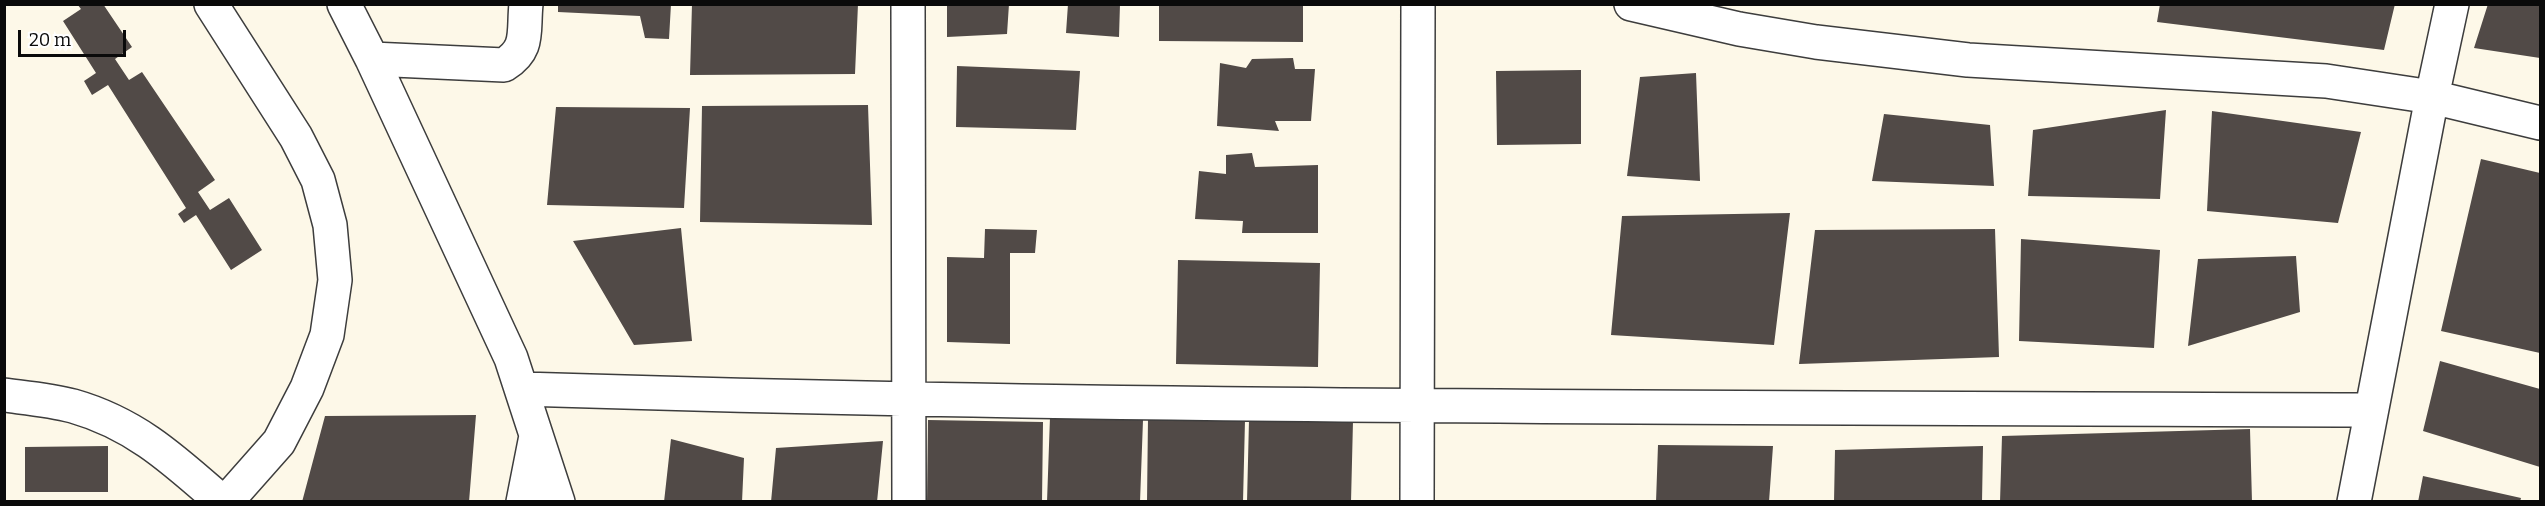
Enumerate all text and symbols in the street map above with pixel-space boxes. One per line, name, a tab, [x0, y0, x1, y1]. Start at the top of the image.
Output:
scale bar	[21, 18, 129, 56]
text: 20 m	[29, 29, 71, 51]

